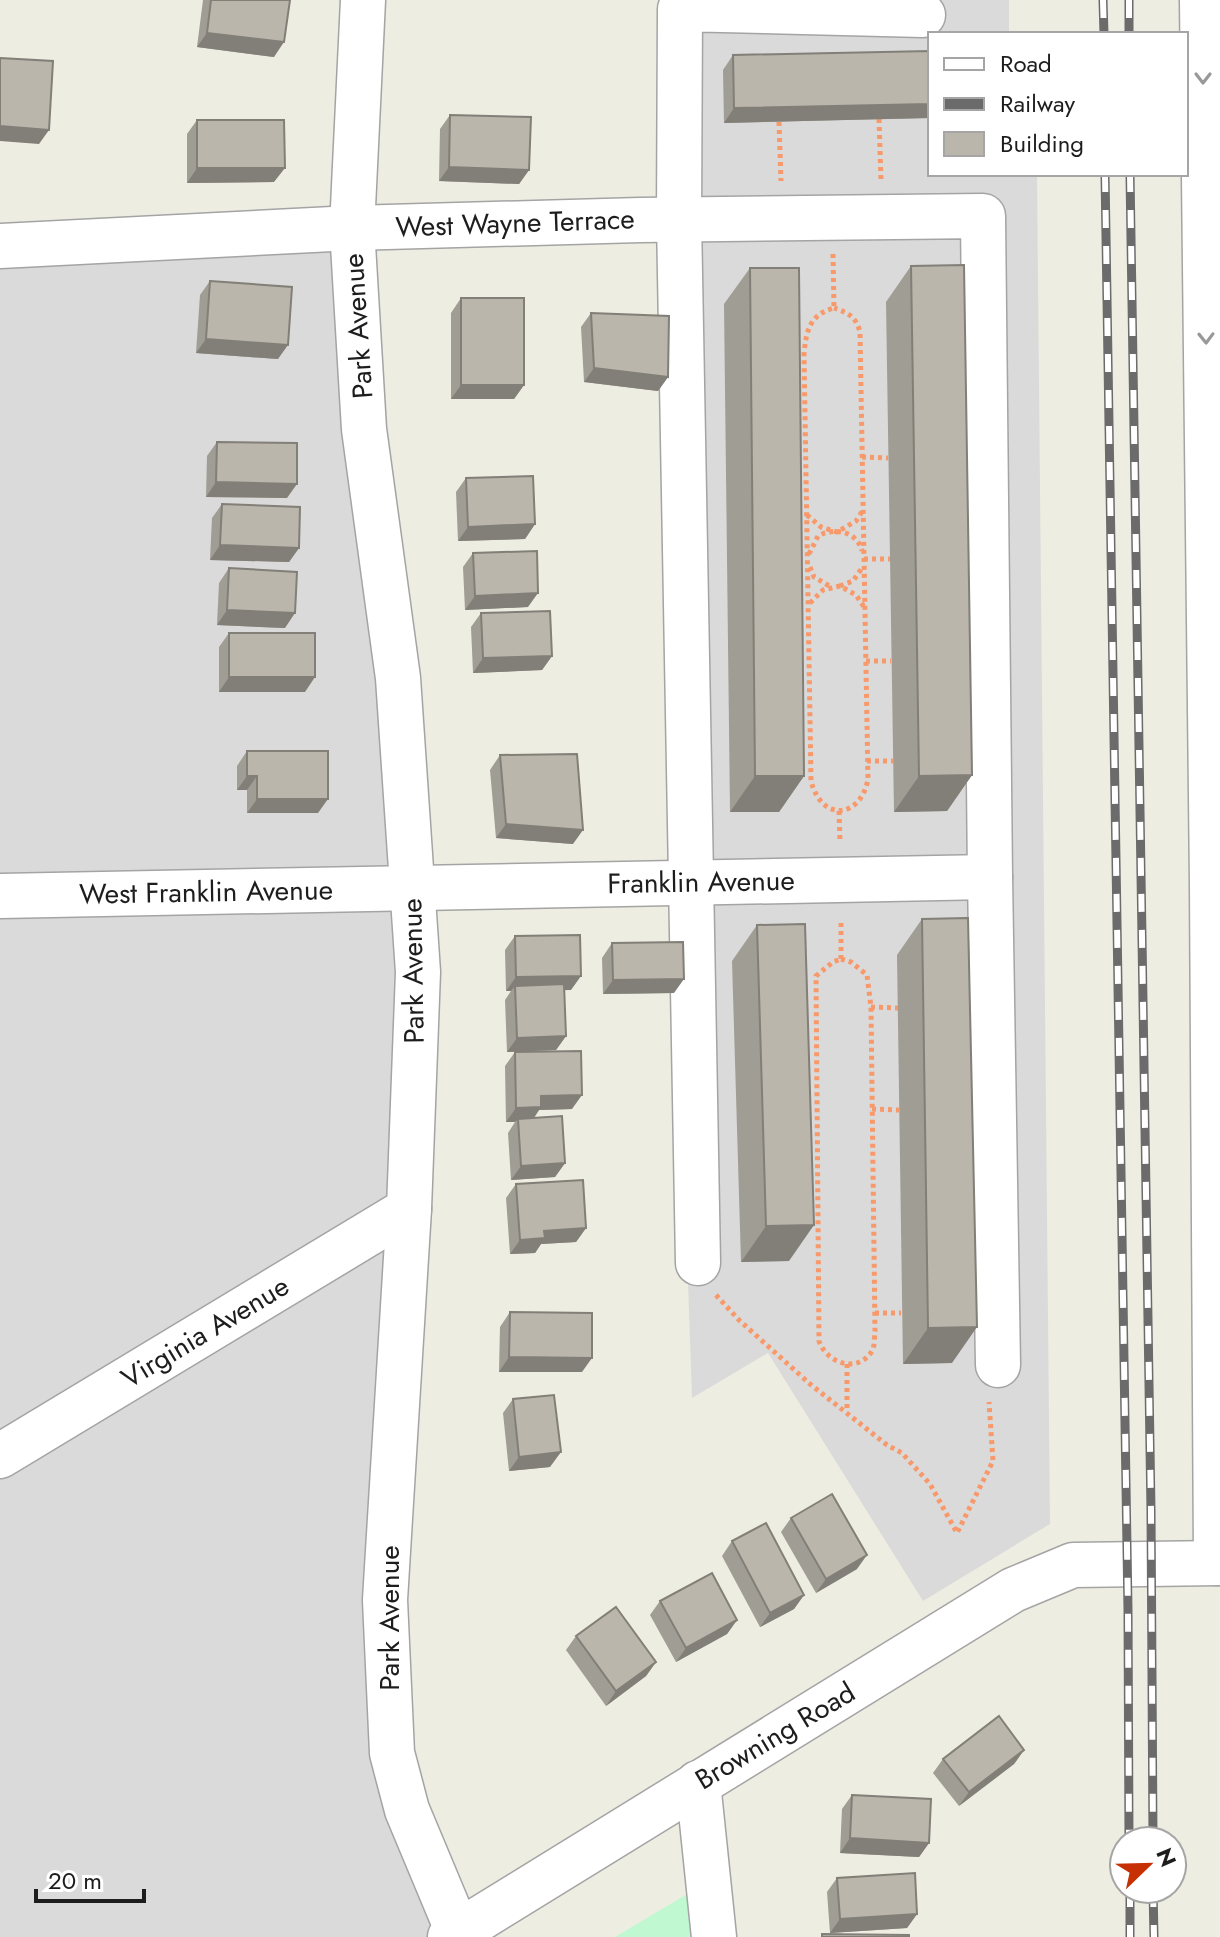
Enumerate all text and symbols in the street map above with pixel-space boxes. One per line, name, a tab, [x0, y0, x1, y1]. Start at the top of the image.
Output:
legend	[928, 32, 1188, 176]
text: Road	[1000, 46, 1052, 81]
one-way arrow	[1194, 72, 1212, 85]
text: Railway	[1000, 86, 1075, 121]
text: Building	[1000, 126, 1084, 161]
street label: West Wayne Terrace	[395, 198, 635, 248]
street label: Park Avenue	[332, 252, 384, 400]
one-way arrow	[1197, 332, 1214, 345]
street label: Franklin Avenue	[607, 860, 795, 904]
street label: West Franklin Avenue	[79, 869, 333, 915]
street label: Park Avenue	[391, 898, 435, 1044]
street label: Virginia Avenue	[113, 1266, 297, 1398]
street label: Park Avenue	[369, 1545, 410, 1691]
street label: Browning Road	[687, 1672, 863, 1800]
north arrow	[1108, 1825, 1188, 1905]
text: N	[1148, 1843, 1185, 1871]
scale bar	[36, 1853, 144, 1903]
text: 20 m	[48, 1863, 102, 1898]

